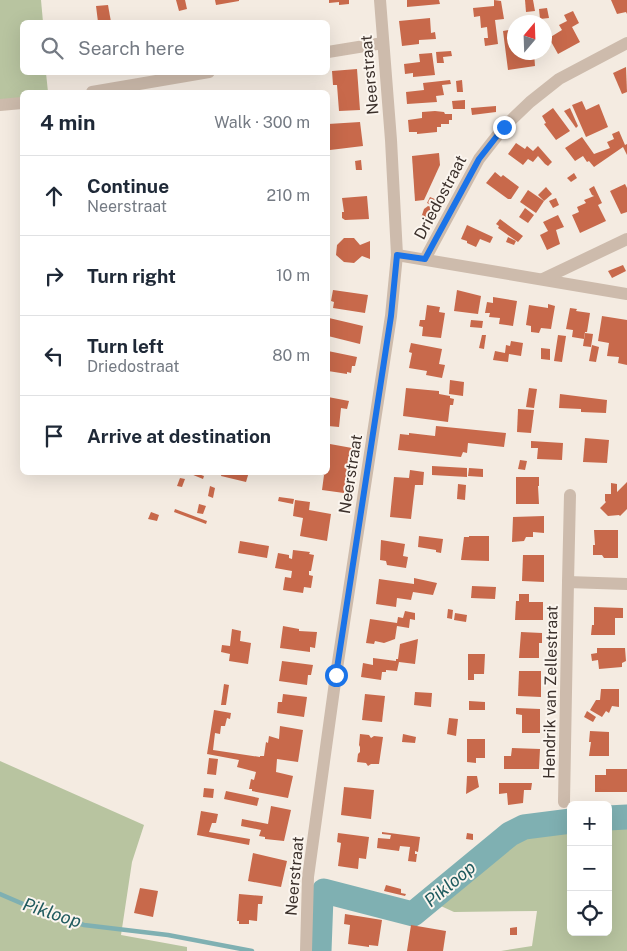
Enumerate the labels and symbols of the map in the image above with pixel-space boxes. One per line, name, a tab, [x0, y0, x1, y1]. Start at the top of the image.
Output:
north arrow	[507, 15, 552, 60]
street label: Neerstraat	[357, 34, 382, 116]
route end	[493, 116, 516, 139]
street label: Driedostraat	[410, 152, 471, 243]
street label: Neerstraat	[335, 433, 366, 515]
street label: Hendrik van Zellestraat	[539, 605, 562, 779]
route start	[325, 664, 348, 687]
street label: Neerstraat	[282, 835, 307, 917]
water label: Pikloop	[420, 856, 479, 911]
water label: Pikloop	[20, 893, 84, 932]

